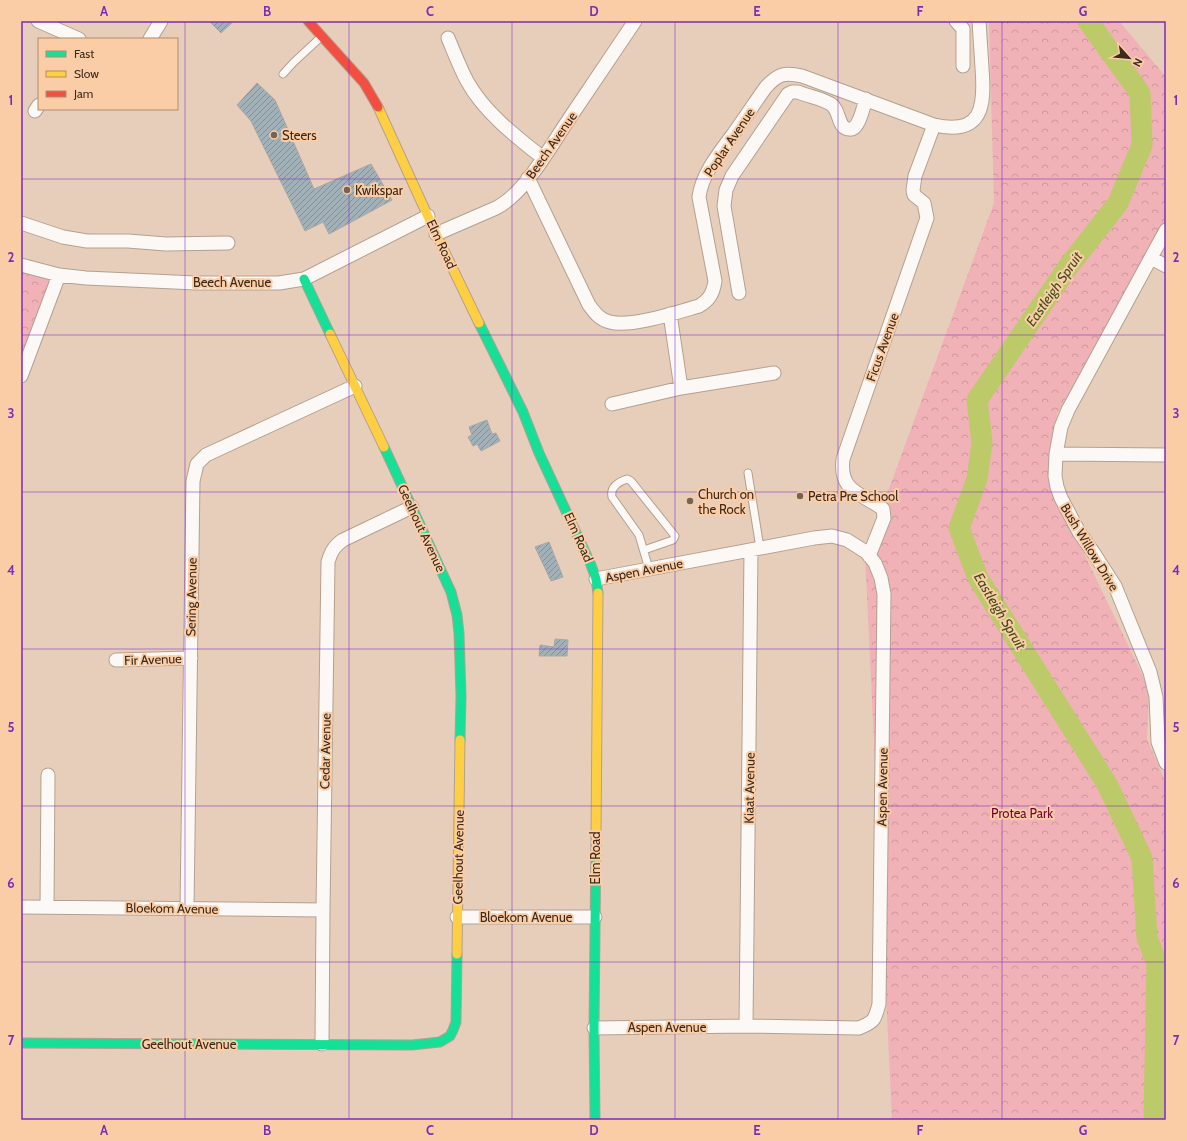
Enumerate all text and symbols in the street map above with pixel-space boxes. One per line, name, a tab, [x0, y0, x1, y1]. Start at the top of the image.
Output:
text: A	[100, 3, 109, 19]
text: B	[263, 3, 271, 19]
text: C	[426, 3, 434, 19]
text: D	[589, 3, 599, 19]
text: E	[753, 3, 761, 19]
text: F	[917, 3, 924, 19]
text: G	[1079, 3, 1088, 19]
legend	[38, 38, 178, 110]
north arrow	[1109, 38, 1149, 78]
text: Fast	[74, 46, 94, 61]
text: N	[1130, 56, 1146, 69]
text: Slow	[74, 66, 99, 81]
text: Jam	[73, 86, 93, 101]
text: 1	[9, 92, 13, 108]
text: 1	[1174, 92, 1178, 108]
street label: Poplar Avenue	[700, 104, 758, 179]
street label: Beech Avenue	[522, 108, 580, 182]
place label: Steers	[282, 127, 317, 143]
marker: Steers	[269, 130, 279, 140]
place label: Kwikspar	[355, 182, 404, 198]
marker: Kwikspar	[342, 185, 352, 195]
street label: Elm Road	[424, 217, 460, 271]
water label: Eastleigh Spruit	[1022, 248, 1087, 330]
text: 2	[8, 249, 15, 265]
text: 2	[1173, 249, 1180, 265]
street label: Beech Avenue	[193, 274, 271, 290]
street label: Ficus Avenue	[862, 310, 902, 383]
text: 3	[7, 405, 15, 421]
text: 3	[1172, 405, 1180, 421]
street label: Geelhout Avenue	[395, 482, 449, 575]
place label: Church on the Rock	[698, 486, 754, 517]
place label: Petra Pre School	[808, 488, 898, 504]
marker: Petra Pre School	[795, 491, 805, 501]
marker: Church on the Rock	[685, 496, 695, 506]
street label: Bush Willow Drive	[1058, 500, 1123, 594]
street label: Elm Road	[561, 510, 597, 564]
street label: Aspen Avenue	[604, 555, 684, 585]
street label: Sering Avenue	[182, 557, 200, 637]
text: 4	[7, 562, 15, 578]
text: 4	[1172, 562, 1180, 578]
water label: Eastleigh Spruit	[970, 569, 1030, 653]
street label: Fir Avenue	[124, 650, 182, 668]
street label: Cedar Avenue	[316, 712, 334, 789]
text: 5	[8, 719, 15, 735]
text: 5	[1173, 719, 1180, 735]
street label: Aspen Avenue	[873, 747, 891, 826]
street label: Kiaat Avenue	[740, 752, 758, 824]
park label: Protea Park	[991, 805, 1053, 821]
street label: Geelhout Avenue	[449, 809, 467, 904]
street label: Elm Road	[587, 832, 603, 884]
text: 6	[7, 875, 15, 891]
text: 6	[1172, 875, 1180, 891]
street label: Bloekom Avenue	[126, 899, 219, 917]
street label: Bloekom Avenue	[480, 909, 573, 925]
street label: Aspen Avenue	[628, 1019, 707, 1035]
text: 7	[8, 1032, 15, 1048]
text: 7	[1173, 1032, 1180, 1048]
street label: Geelhout Avenue	[142, 1036, 237, 1052]
text: A	[100, 1122, 109, 1138]
text: B	[263, 1122, 271, 1138]
text: C	[426, 1122, 434, 1138]
text: D	[589, 1122, 599, 1138]
text: E	[753, 1122, 761, 1138]
text: F	[917, 1122, 924, 1138]
text: G	[1079, 1122, 1088, 1138]

